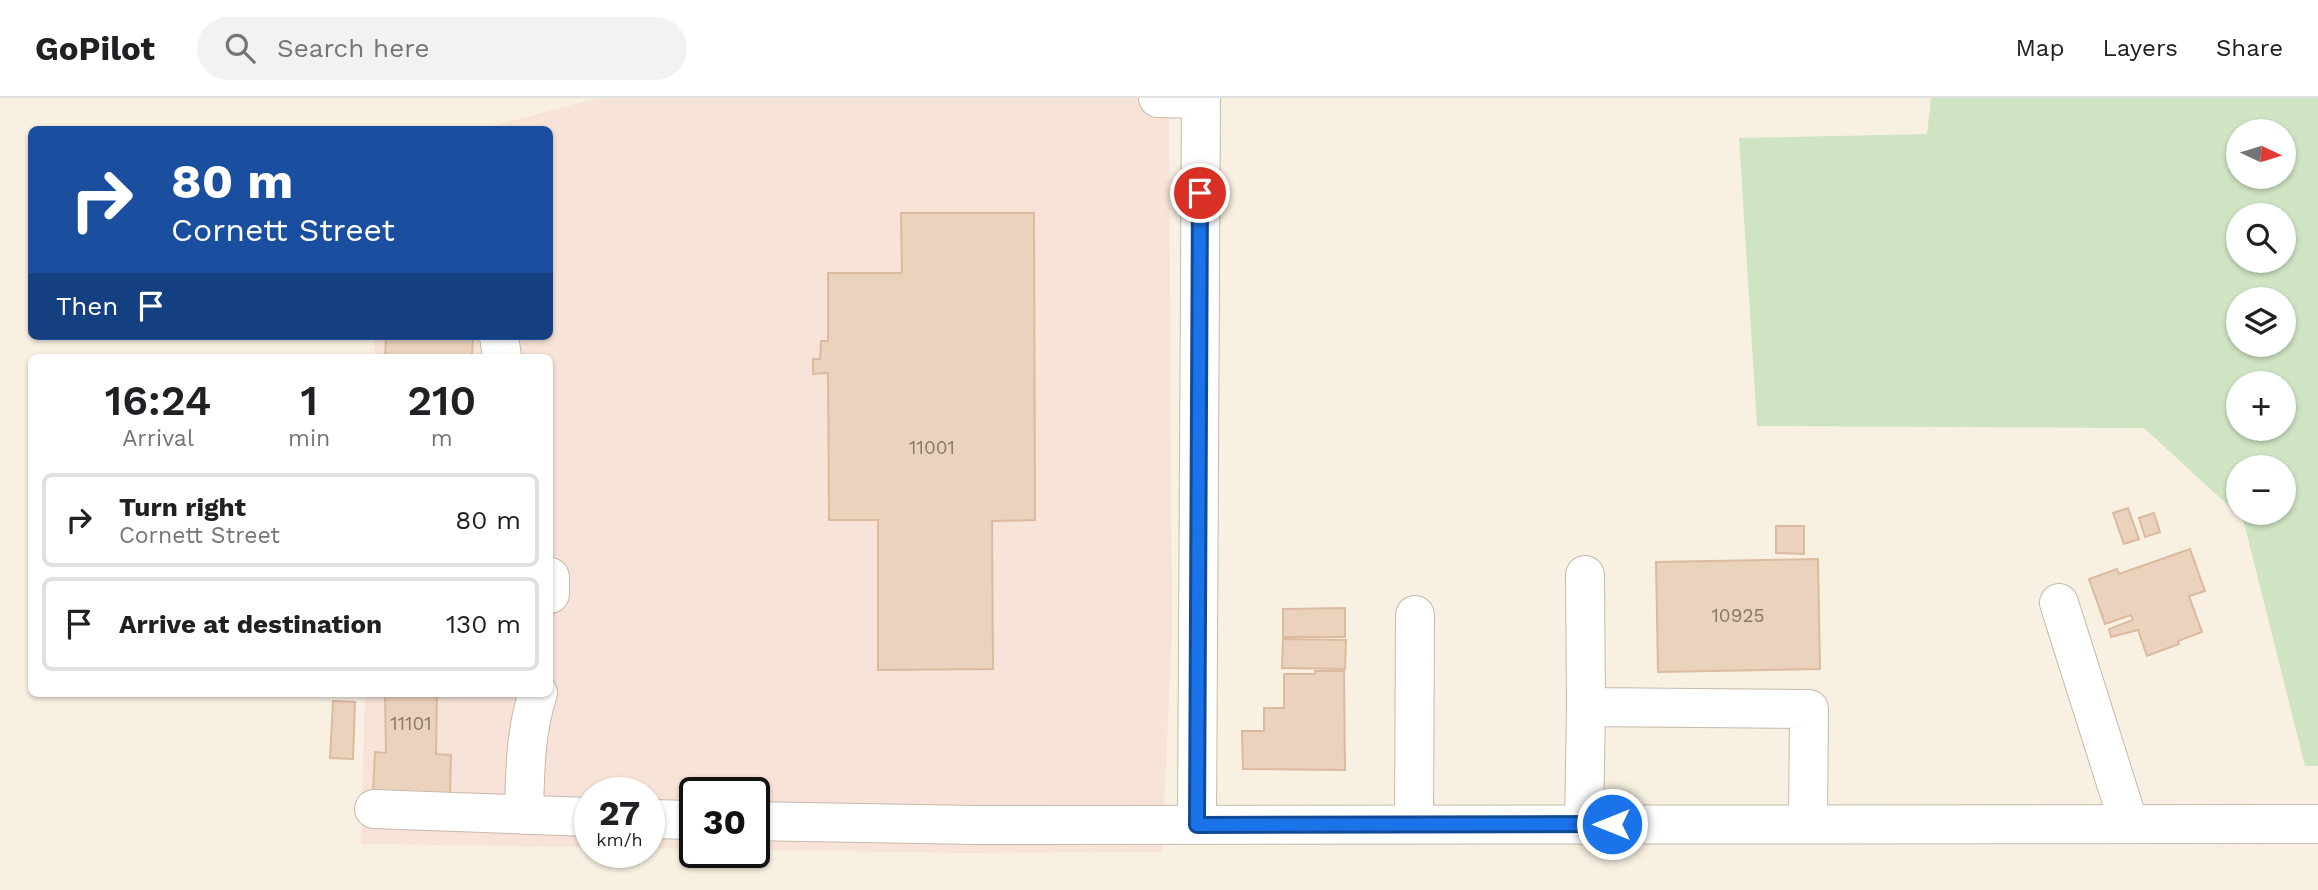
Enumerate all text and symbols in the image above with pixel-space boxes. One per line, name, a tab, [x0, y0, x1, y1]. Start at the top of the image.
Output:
search box	[197, 17, 687, 80]
text: GoPilot	[35, 29, 155, 68]
icon: search	[221, 29, 259, 67]
text: Search here	[277, 33, 429, 63]
text: Map	[2016, 34, 2064, 62]
text: Layers	[2102, 34, 2178, 62]
text: Share	[2216, 34, 2283, 62]
north arrow	[2226, 119, 2296, 189]
map controls	[2226, 119, 2296, 525]
text: 80 m	[171, 152, 293, 210]
icon: right	[56, 154, 147, 245]
pin	[1170, 163, 1230, 223]
icon: arrive	[1181, 174, 1219, 212]
button: search	[2226, 203, 2296, 273]
text: Cornett Street	[171, 211, 395, 249]
icon: arrive	[132, 287, 170, 325]
button: layers	[2226, 287, 2296, 357]
text: Then	[56, 291, 118, 321]
button: +	[2226, 371, 2296, 441]
text: 16:24	[105, 376, 211, 425]
text: 1	[300, 376, 318, 425]
text: 210	[407, 376, 476, 425]
text: Arrival	[122, 425, 194, 452]
text: min	[288, 425, 330, 452]
text: m	[431, 425, 453, 452]
house number: 11001	[909, 436, 955, 459]
button: −	[2226, 455, 2296, 525]
text: Turn right	[119, 492, 246, 522]
icon: right	[60, 501, 98, 539]
text: 80 m	[455, 505, 521, 535]
text: Cornett Street	[119, 522, 280, 549]
house number: 10925	[1711, 604, 1765, 627]
icon: arrive	[60, 605, 98, 643]
text: Arrive at destination	[119, 609, 382, 639]
text: 130 m	[446, 609, 521, 639]
house number: 11101	[390, 712, 432, 735]
speed limit sign: 30	[679, 777, 770, 868]
position arrow	[1575, 787, 1649, 861]
text: 27	[599, 792, 640, 834]
text: km/h	[596, 829, 643, 850]

